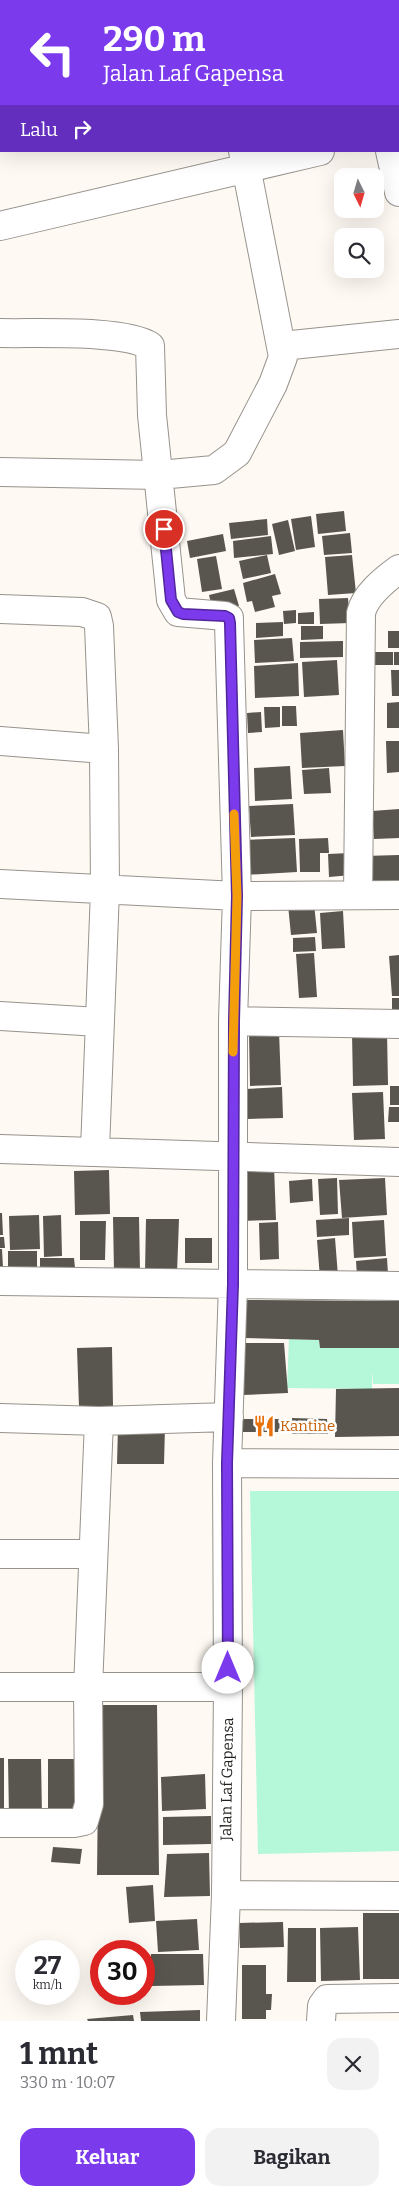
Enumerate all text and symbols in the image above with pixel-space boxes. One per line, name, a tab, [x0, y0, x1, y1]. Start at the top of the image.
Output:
text: 290 m	[103, 18, 205, 60]
icon: left	[20, 20, 85, 85]
text: Jalan Laf Gapensa	[103, 60, 284, 87]
icon: right	[68, 115, 96, 143]
text: Lalu	[20, 118, 58, 141]
north arrow	[334, 168, 384, 218]
map controls	[334, 168, 384, 278]
button: search	[334, 228, 384, 278]
pin	[143, 508, 185, 550]
icon: arrive	[150, 515, 178, 543]
restaurant icon: Kantine	[251, 1413, 277, 1439]
place label: Kantine	[280, 1417, 335, 1435]
position arrow	[201, 1641, 253, 1693]
street label: Jalan Laf Gapensa	[217, 1717, 237, 1842]
speed limit sign: 30	[90, 1940, 155, 2005]
text: 27	[34, 1951, 61, 1981]
text: km/h	[33, 1978, 62, 1992]
text: 1 mnt	[20, 2036, 98, 2072]
button: close	[327, 2038, 379, 2090]
text: 330 m · 10:07	[20, 2073, 115, 2092]
button: Keluar	[20, 2128, 195, 2186]
button: Bagikan	[205, 2128, 379, 2186]

